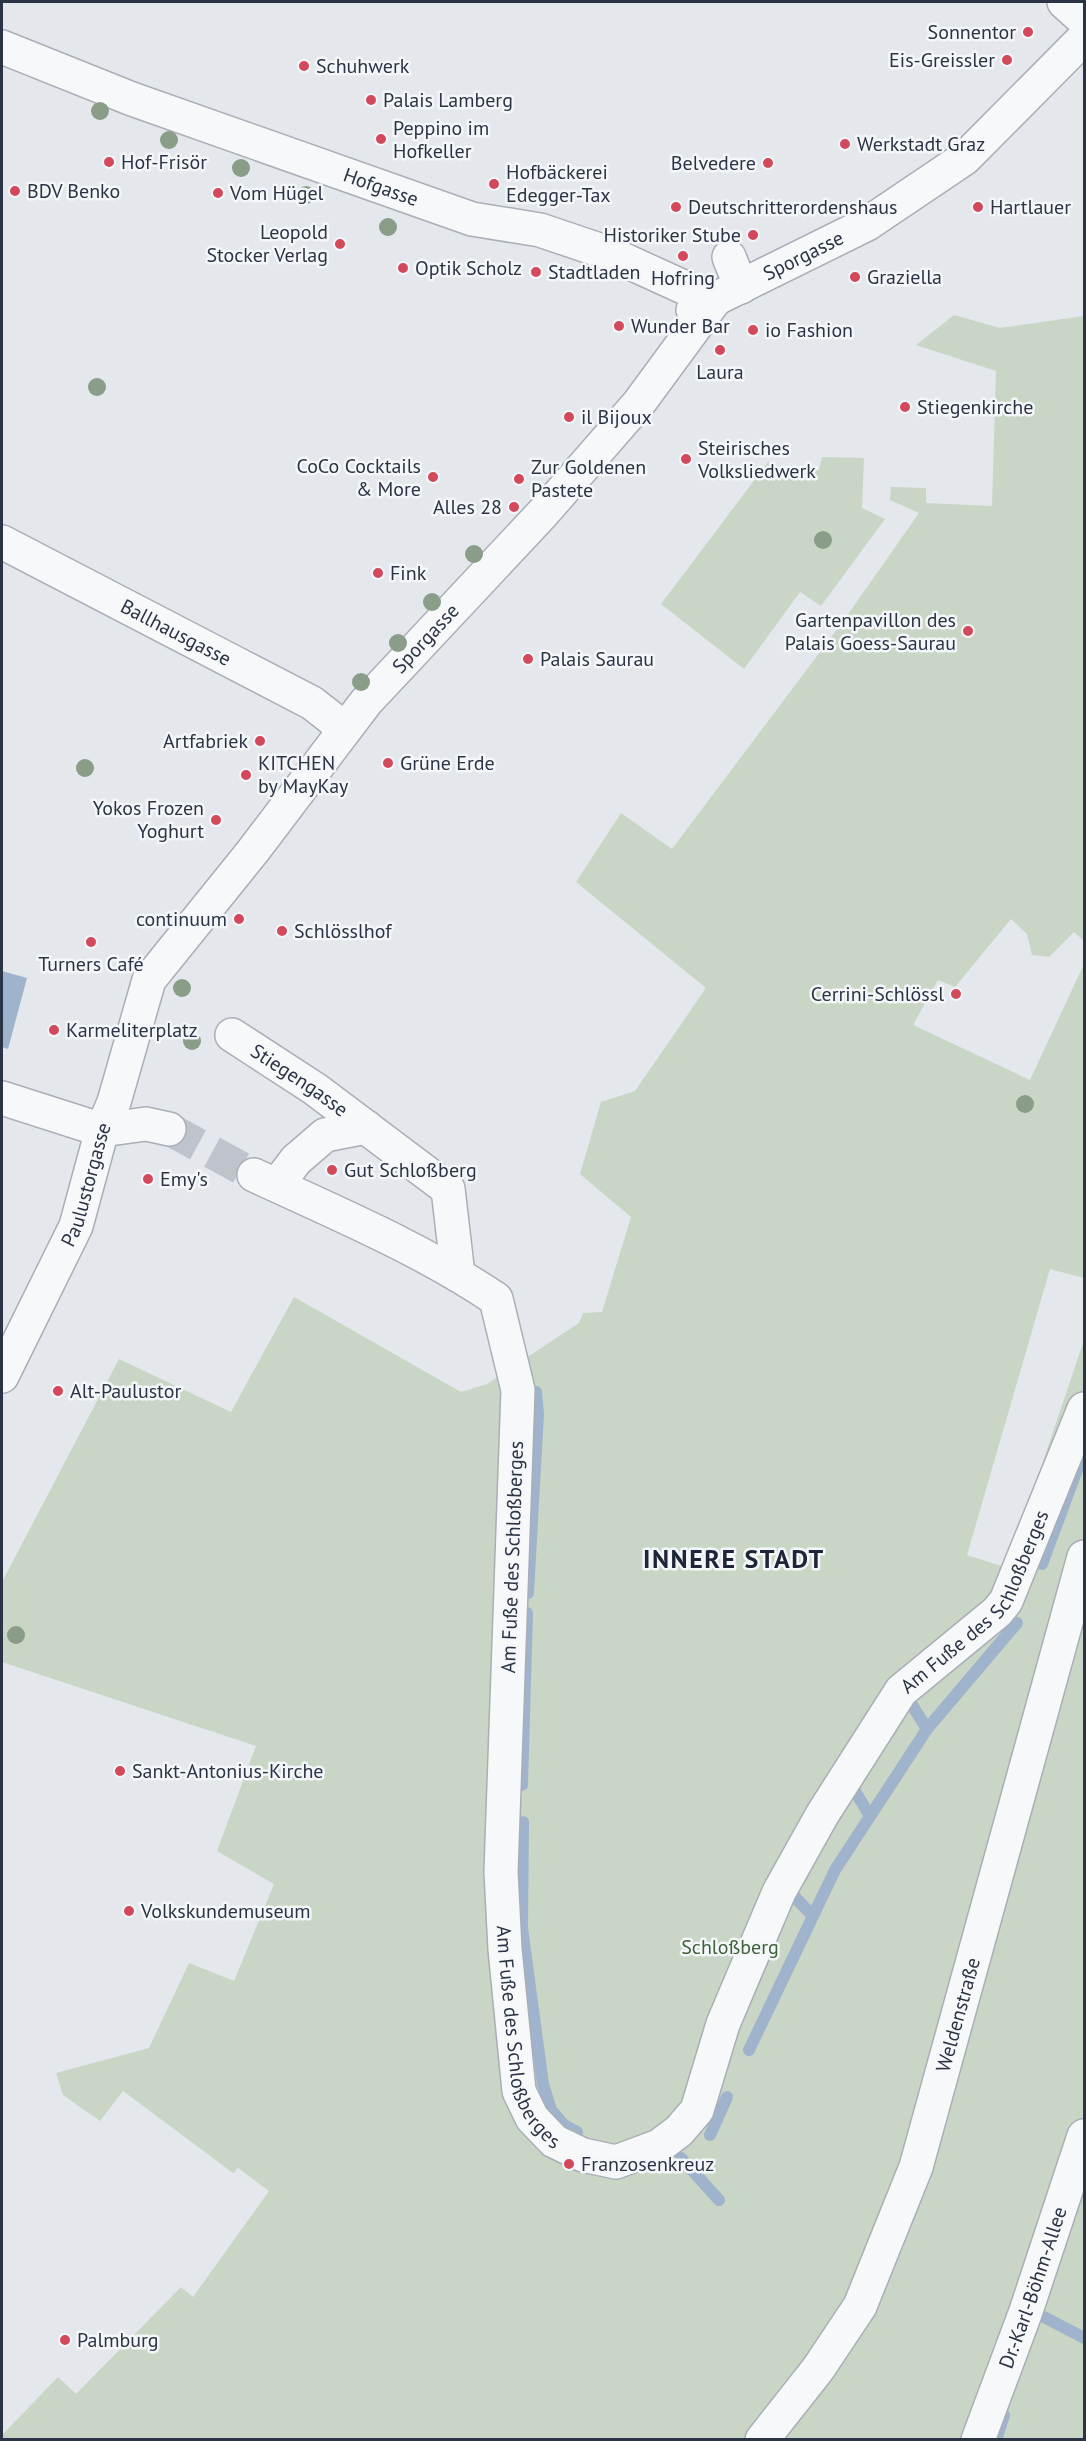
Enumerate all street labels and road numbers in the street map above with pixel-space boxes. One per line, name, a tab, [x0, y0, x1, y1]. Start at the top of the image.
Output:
street label: Hofgasse	[340, 162, 422, 212]
street label: Sporgasse	[759, 225, 848, 286]
street label: Ballhausgasse	[116, 593, 236, 672]
street label: Sporgasse	[386, 598, 465, 679]
street label: Stiegengasse	[246, 1038, 353, 1122]
street label: Paulustorgasse	[55, 1118, 117, 1251]
street label: Am Fuße des Schloßberges	[495, 1440, 529, 1674]
street label: Am Fuße des Schloßberges	[895, 1506, 1055, 1699]
street label: Am Fuße des Schloßberges	[491, 1925, 564, 2155]
street label: Weldenstraße	[930, 1955, 986, 2075]
street label: Dr.-Karl-Böhm-Allee	[993, 2203, 1073, 2372]

